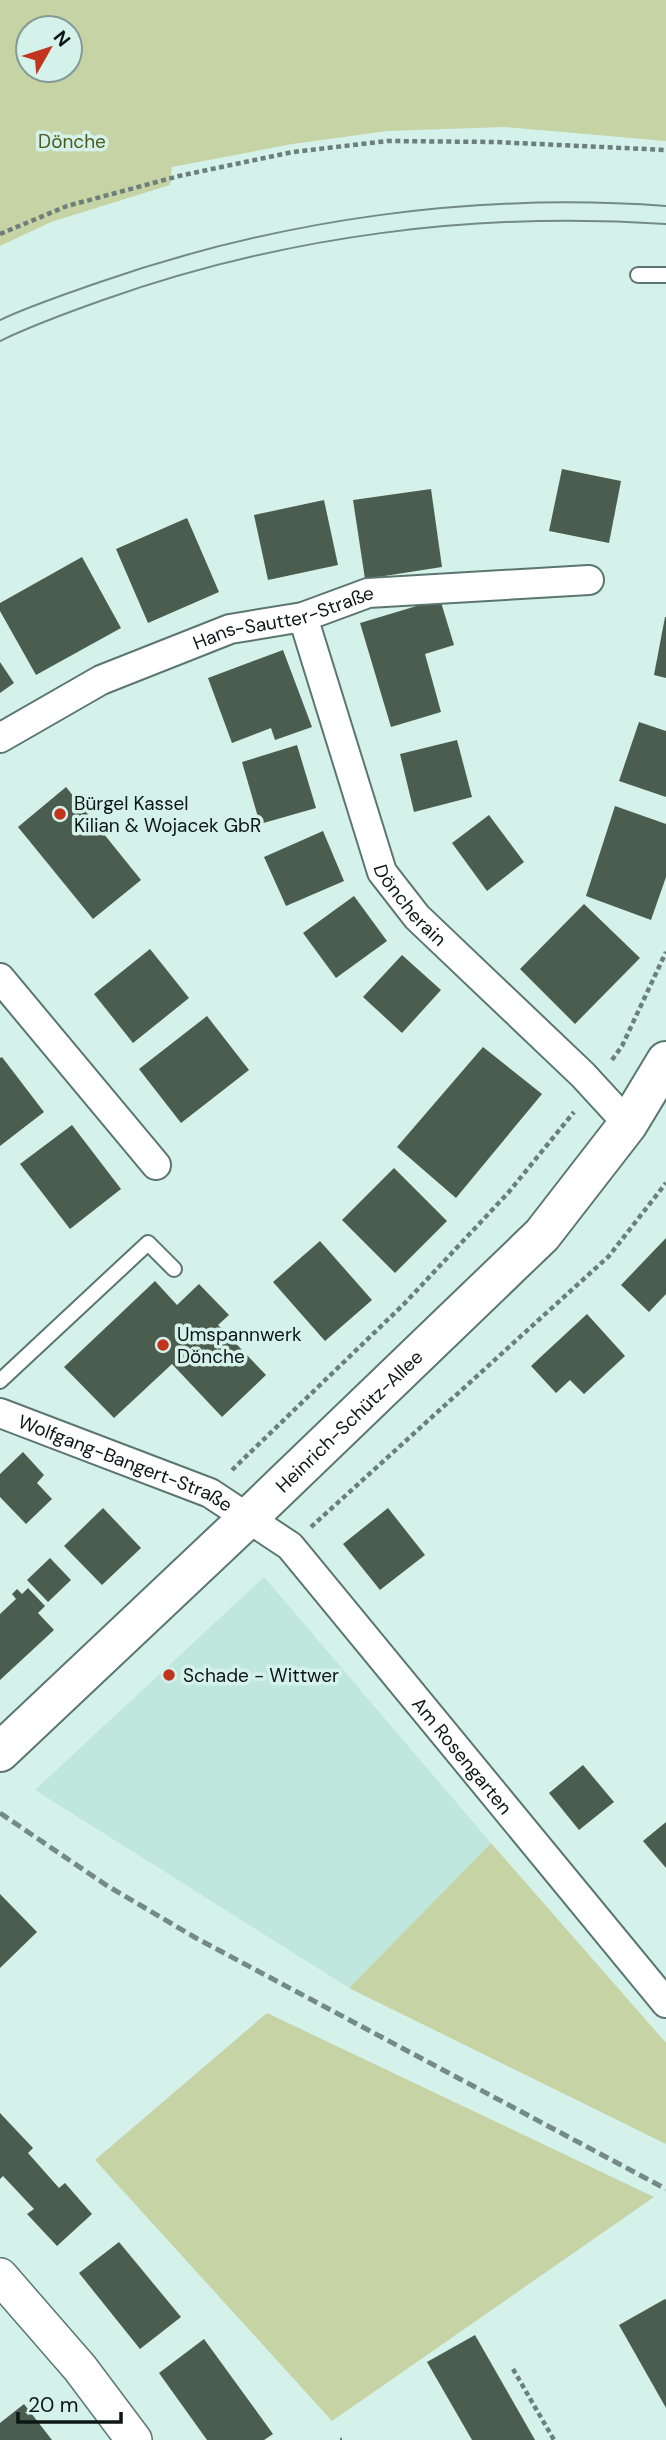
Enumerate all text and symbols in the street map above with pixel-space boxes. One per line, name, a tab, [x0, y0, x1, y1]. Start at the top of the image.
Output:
north arrow	[14, 14, 84, 84]
text: N	[48, 25, 76, 52]
park label: Dönche	[38, 129, 106, 154]
street label: Hans-Sautter-Straße	[189, 580, 374, 655]
place label: Bürgel Kassel Kilian & Wojacek GbR	[74, 791, 261, 838]
marker: Bürgel Kassel Kilian & Wojacek GbR	[52, 806, 68, 822]
street label: Döncherain	[368, 861, 452, 951]
place label: Umspannwerk Dönche	[177, 1322, 302, 1369]
marker: Umspannwerk Dönche	[155, 1337, 171, 1353]
street label: Heinrich-Schütz-Allee	[270, 1344, 428, 1498]
street label: Wolfgang-Bangert-Straße	[15, 1409, 238, 1517]
place label: Schade - Wittwer	[183, 1663, 339, 1688]
marker: Schade - Wittwer	[161, 1667, 177, 1683]
street label: Am Rosengarten	[407, 1692, 518, 1819]
scale bar	[18, 2380, 121, 2424]
text: 20 m	[28, 2391, 79, 2419]

